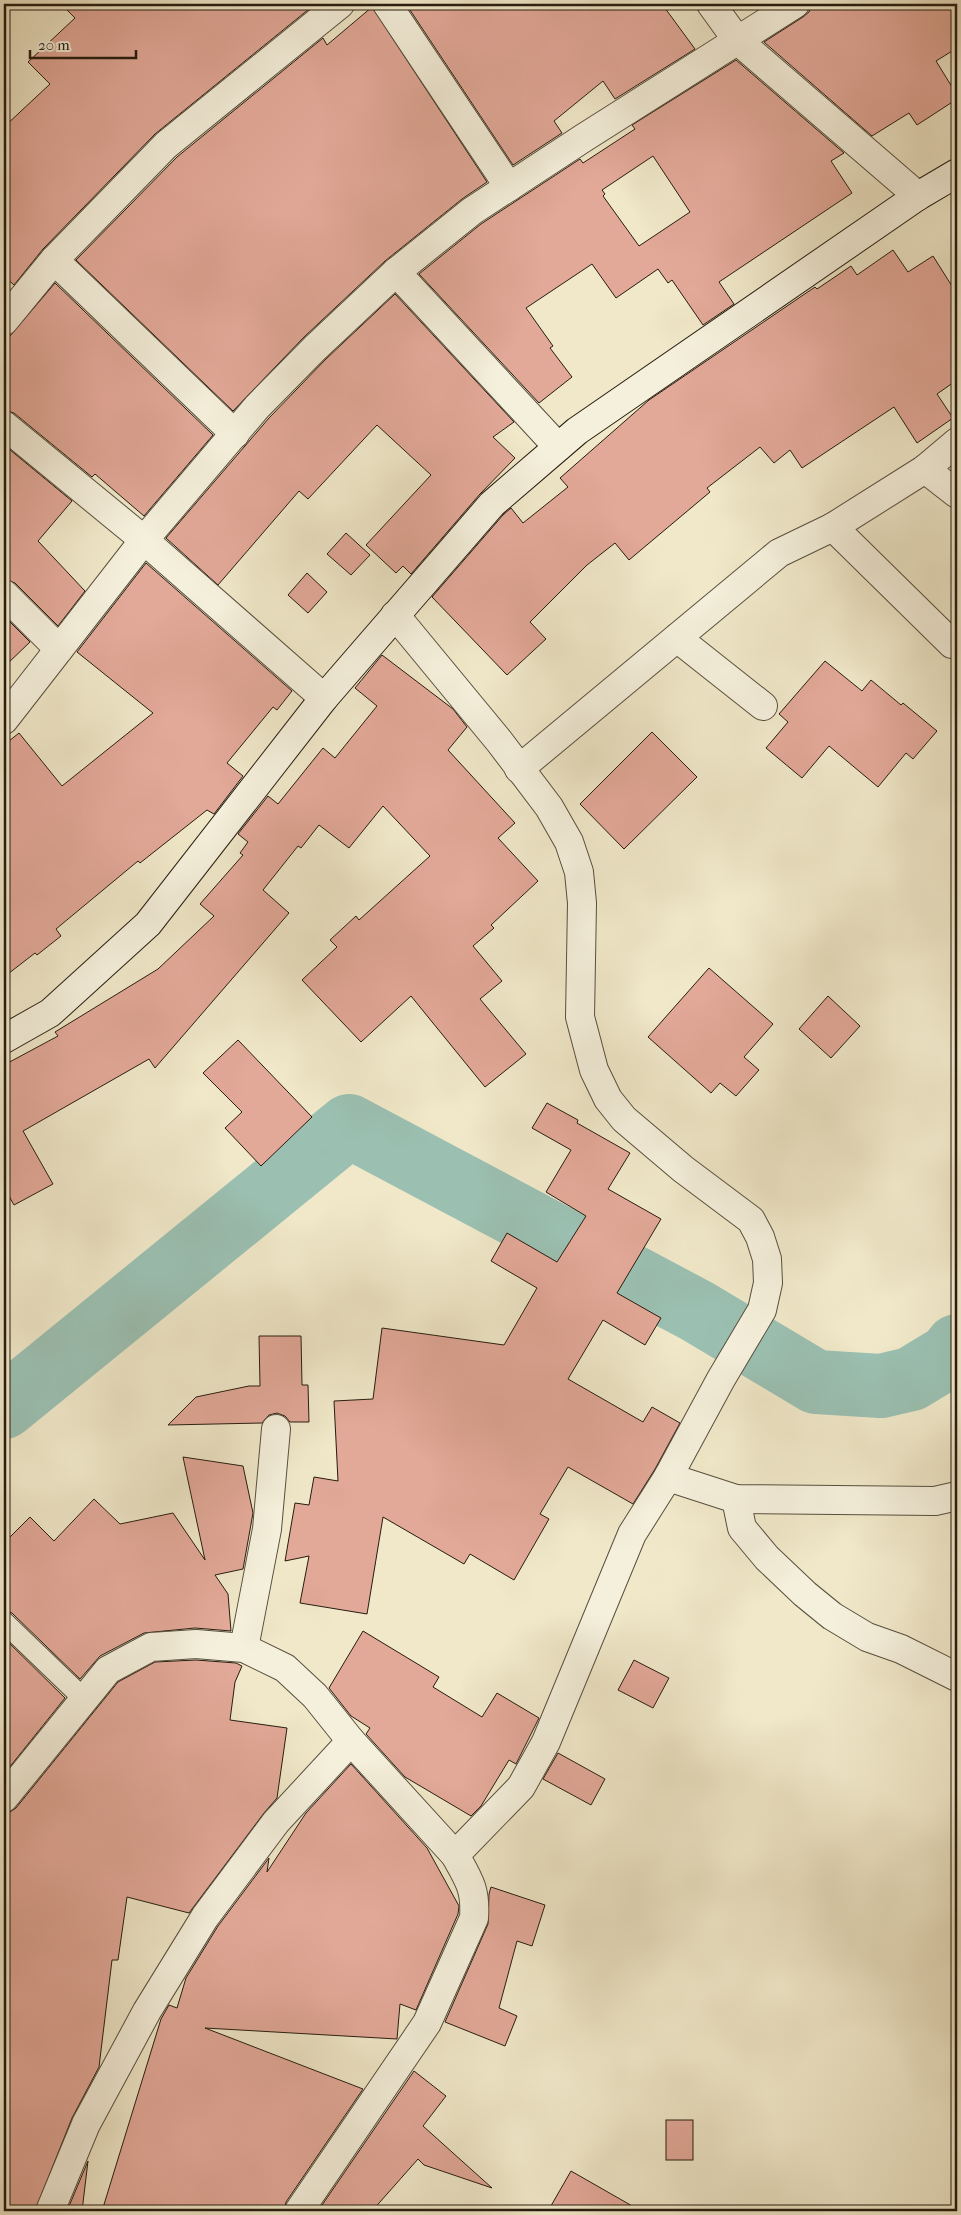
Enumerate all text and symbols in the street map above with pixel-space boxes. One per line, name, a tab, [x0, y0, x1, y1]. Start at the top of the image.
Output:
scale bar	[30, 28, 136, 60]
text: 20 m	[38, 36, 70, 54]

